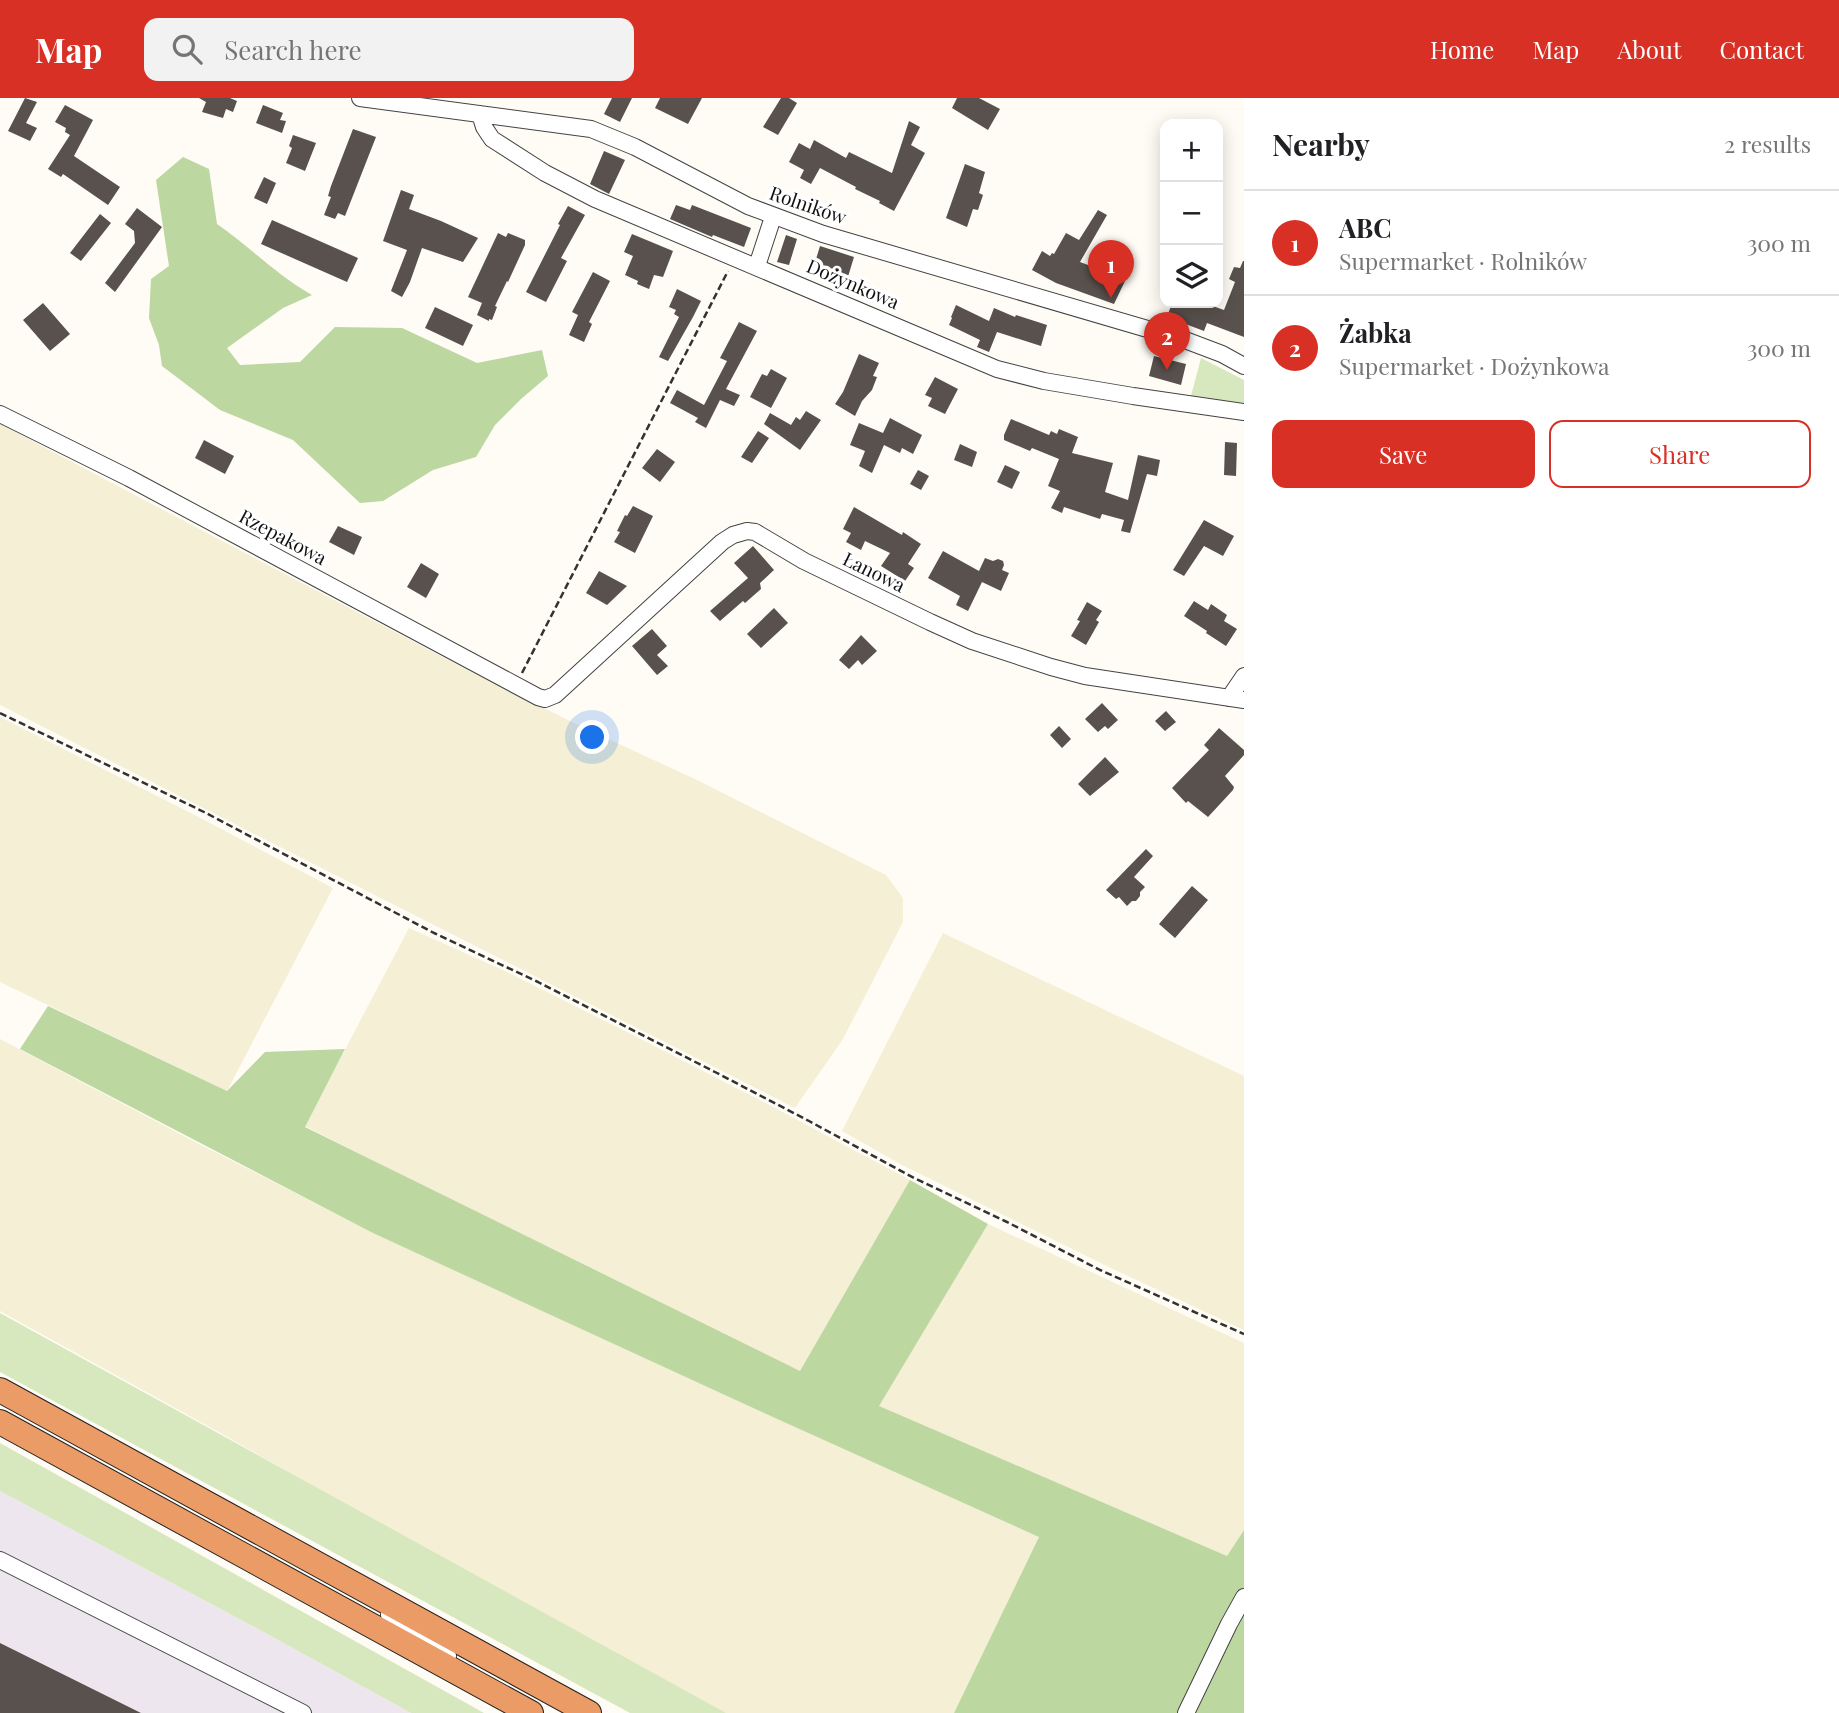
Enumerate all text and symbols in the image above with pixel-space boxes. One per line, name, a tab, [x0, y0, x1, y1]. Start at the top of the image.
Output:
search box	[144, 18, 634, 81]
text: Map	[35, 27, 102, 71]
icon: search	[168, 30, 206, 68]
text: Search here	[224, 32, 362, 67]
text: Home	[1430, 33, 1494, 65]
text: Map	[1532, 33, 1579, 65]
text: About	[1617, 33, 1681, 65]
text: Contact	[1719, 33, 1804, 65]
map controls	[1160, 119, 1223, 308]
button: +	[1160, 119, 1223, 182]
text: Nearby	[1272, 124, 1370, 164]
text: 2 results	[1724, 128, 1811, 159]
street label: Rolników	[766, 179, 851, 229]
button: −	[1160, 182, 1223, 245]
text: ABC	[1339, 210, 1392, 245]
text: 1	[1291, 227, 1299, 258]
text: 300 m	[1747, 227, 1811, 258]
pin: 1	[1088, 240, 1134, 298]
button: layers	[1160, 245, 1223, 308]
text: Supermarket · Rolników	[1339, 245, 1587, 276]
street label: Dożynkowa	[803, 252, 904, 314]
pin: 2	[1144, 312, 1190, 370]
text: Żabka	[1339, 315, 1412, 350]
text: 2	[1289, 332, 1301, 363]
text: 300 m	[1747, 332, 1811, 363]
text: Supermarket · Dożynkowa	[1339, 350, 1610, 381]
button: Save	[1272, 420, 1535, 488]
button: Share	[1549, 420, 1811, 488]
street label: Rzepakowa	[235, 502, 332, 570]
street label: Łanowa	[839, 545, 910, 598]
your location	[575, 720, 609, 754]

